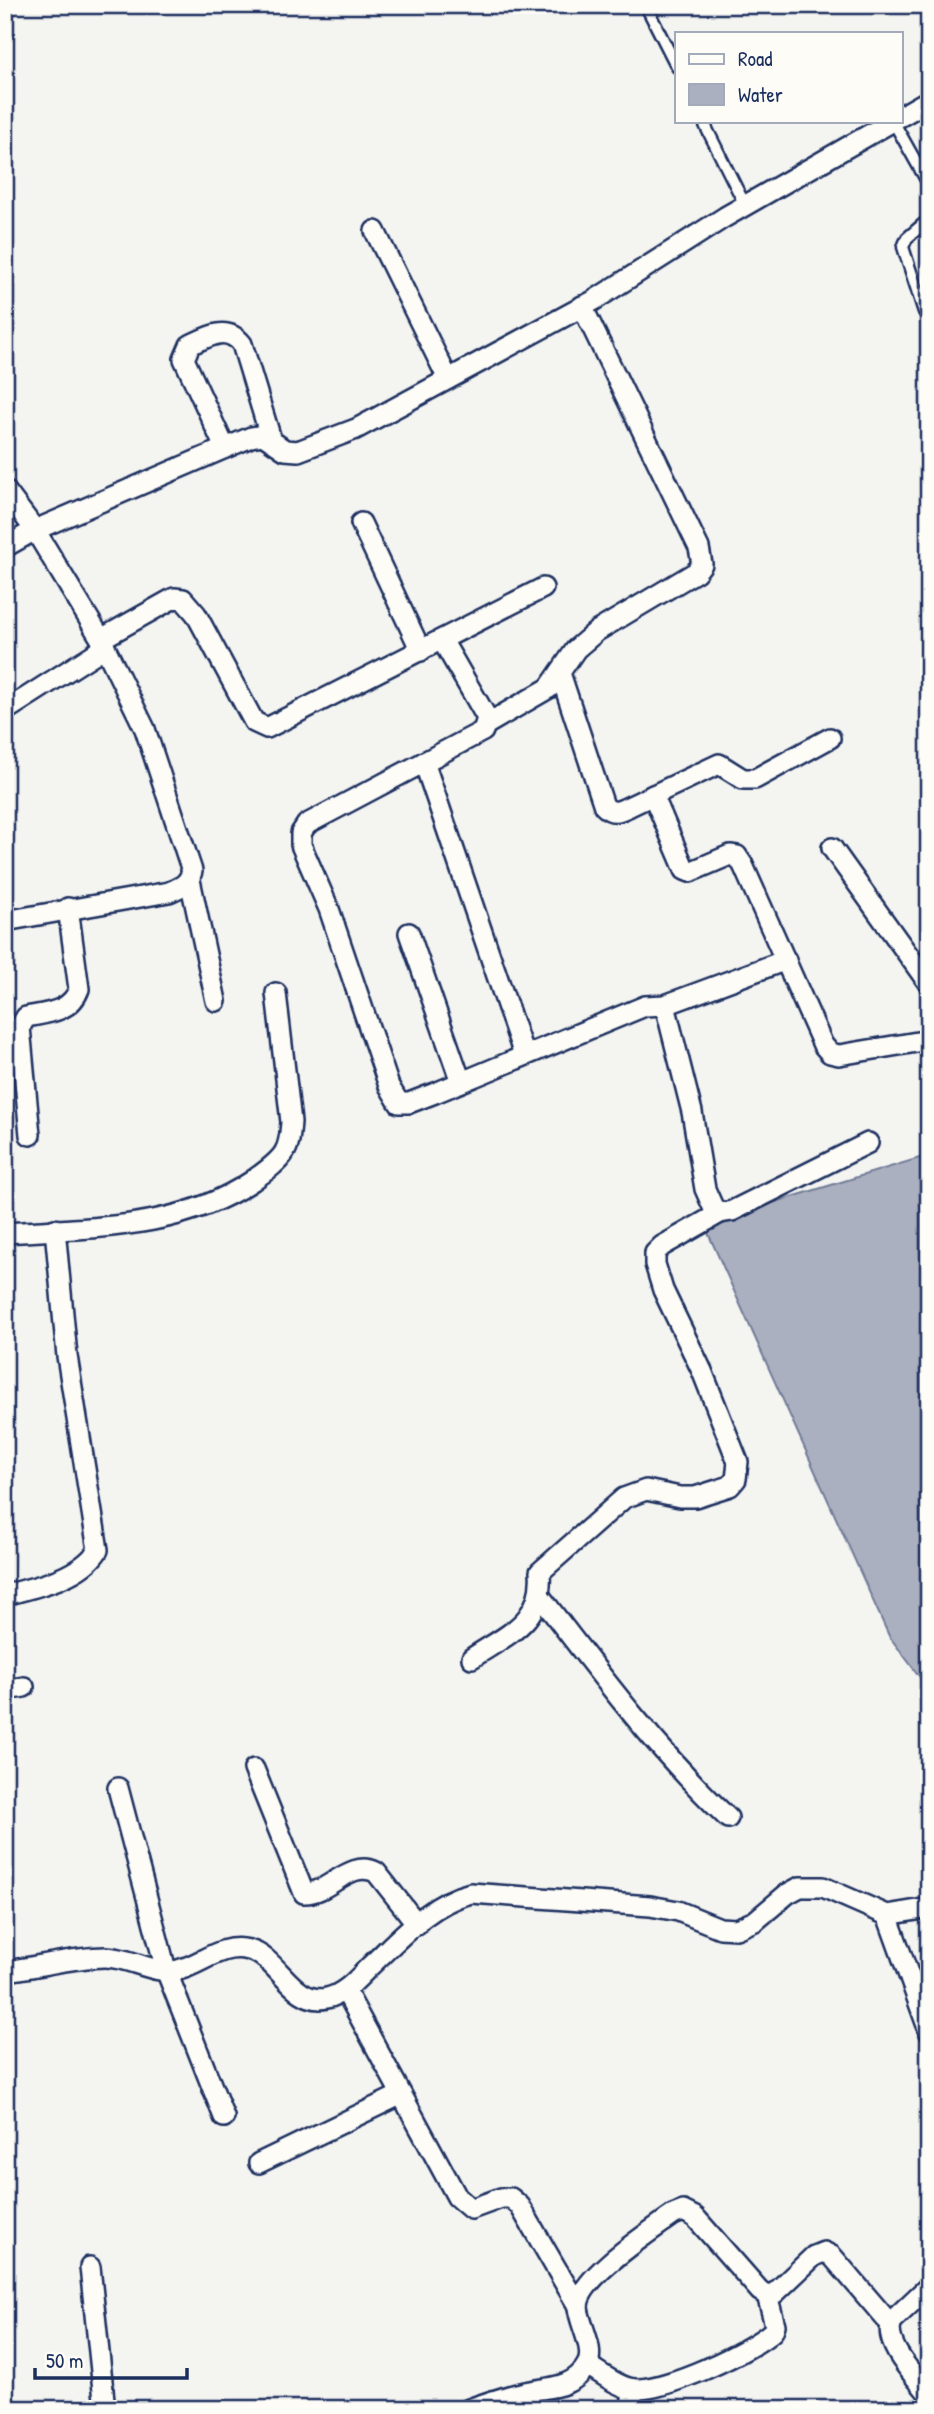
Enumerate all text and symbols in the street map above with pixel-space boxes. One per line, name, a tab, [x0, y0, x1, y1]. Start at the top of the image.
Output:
legend	[675, 32, 902, 122]
text: Road	[738, 44, 772, 73]
text: Water	[738, 80, 783, 109]
scale bar	[35, 2337, 187, 2381]
text: 50 m	[46, 2346, 83, 2375]

